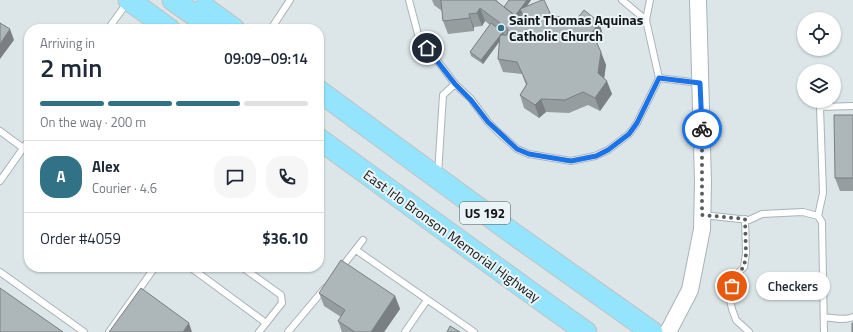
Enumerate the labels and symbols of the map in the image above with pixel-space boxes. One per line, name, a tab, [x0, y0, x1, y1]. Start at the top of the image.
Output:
place label: Saint Thomas Aquinas Catholic Church	[509, 9, 644, 46]
marker: Saint Thomas Aquinas Catholic Church	[496, 23, 506, 33]
pin	[410, 31, 444, 65]
courier	[682, 109, 722, 149]
street label: East Irlo Bronson Memorial Highway	[359, 164, 545, 307]
road number: US 192	[460, 202, 510, 224]
pin	[715, 269, 749, 303]
callout: Checkers	[756, 272, 830, 300]

